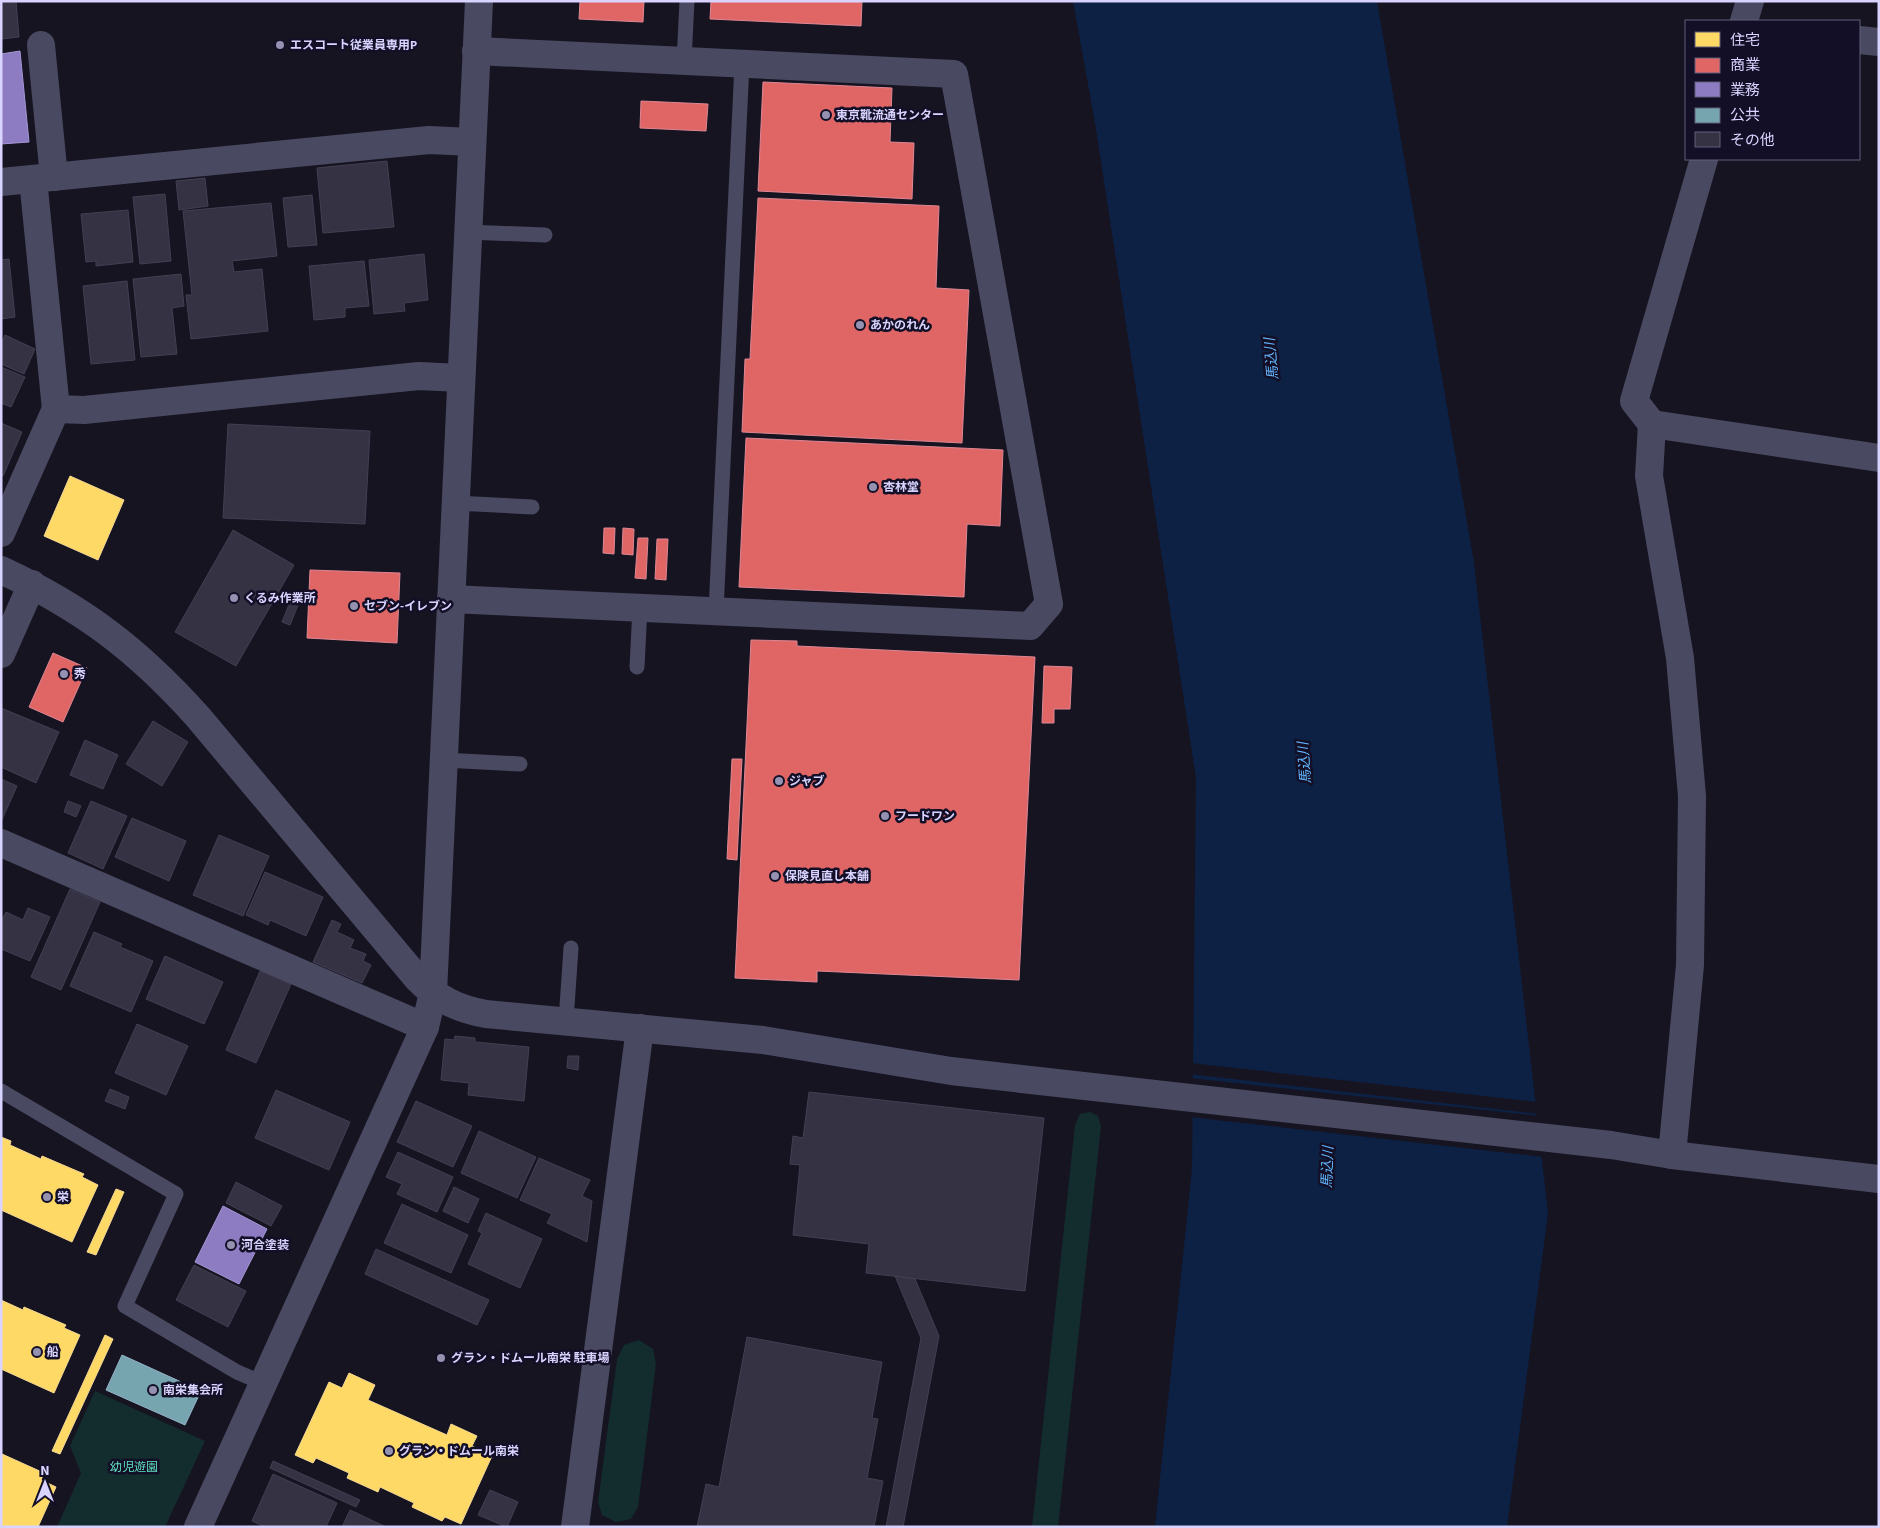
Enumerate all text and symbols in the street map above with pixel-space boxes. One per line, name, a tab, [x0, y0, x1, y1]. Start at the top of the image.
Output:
legend	[1685, 20, 1860, 160]
text: 住宅	[1730, 30, 1760, 51]
place label: エスコート従業員専用P	[290, 37, 417, 54]
marker: エスコート従業員専用P	[274, 39, 286, 51]
text: 商業	[1730, 55, 1760, 76]
text: 業務	[1730, 80, 1760, 101]
text: 公共	[1730, 105, 1760, 126]
place label: 東京靴流通センター	[836, 107, 944, 124]
marker: 東京靴流通センター	[820, 109, 832, 121]
text: その他	[1730, 130, 1775, 151]
place label: あかのれん	[870, 317, 930, 334]
marker: あかのれん	[854, 319, 866, 331]
water label: 馬込川	[1260, 335, 1284, 381]
place label: 杏林堂	[883, 479, 919, 496]
marker: 杏林堂	[867, 481, 879, 493]
place label: くるみ作業所	[244, 590, 316, 607]
marker: くるみ作業所	[228, 592, 240, 604]
place label: セブン-イレブン	[364, 598, 452, 615]
marker: セブン-イレブン	[348, 600, 360, 612]
place label: 秀	[74, 666, 86, 683]
marker: 秀	[58, 668, 70, 680]
water label: 馬込川	[1293, 739, 1316, 785]
place label: ジャブ	[789, 773, 824, 790]
marker: ジャブ	[773, 775, 785, 787]
place label: フードワン	[895, 808, 955, 825]
marker: フードワン	[879, 810, 891, 822]
place label: 保険見直し本舗	[785, 868, 869, 885]
marker: 保険見直し本舗	[769, 870, 781, 882]
water label: 馬込川	[1317, 1144, 1339, 1188]
place label: 栄	[57, 1189, 69, 1206]
marker: 栄	[41, 1191, 53, 1203]
place label: 河合塗装	[241, 1237, 289, 1254]
marker: 河合塗装	[225, 1239, 237, 1251]
place label: 船	[47, 1344, 59, 1361]
marker: 船	[31, 1346, 43, 1358]
place label: グラン・ドムール南栄 駐車場	[451, 1350, 609, 1367]
marker: グラン・ドムール南栄 駐車場	[435, 1352, 447, 1364]
place label: 南栄集会所	[163, 1382, 223, 1399]
marker: 南栄集会所	[147, 1384, 159, 1396]
place label: グラン・ドムール南栄	[399, 1443, 519, 1460]
marker: グラン・ドムール南栄	[383, 1445, 395, 1457]
north arrow	[20, 1458, 70, 1508]
park label: 幼児遊園	[110, 1459, 158, 1476]
text: N	[40, 1461, 50, 1481]

